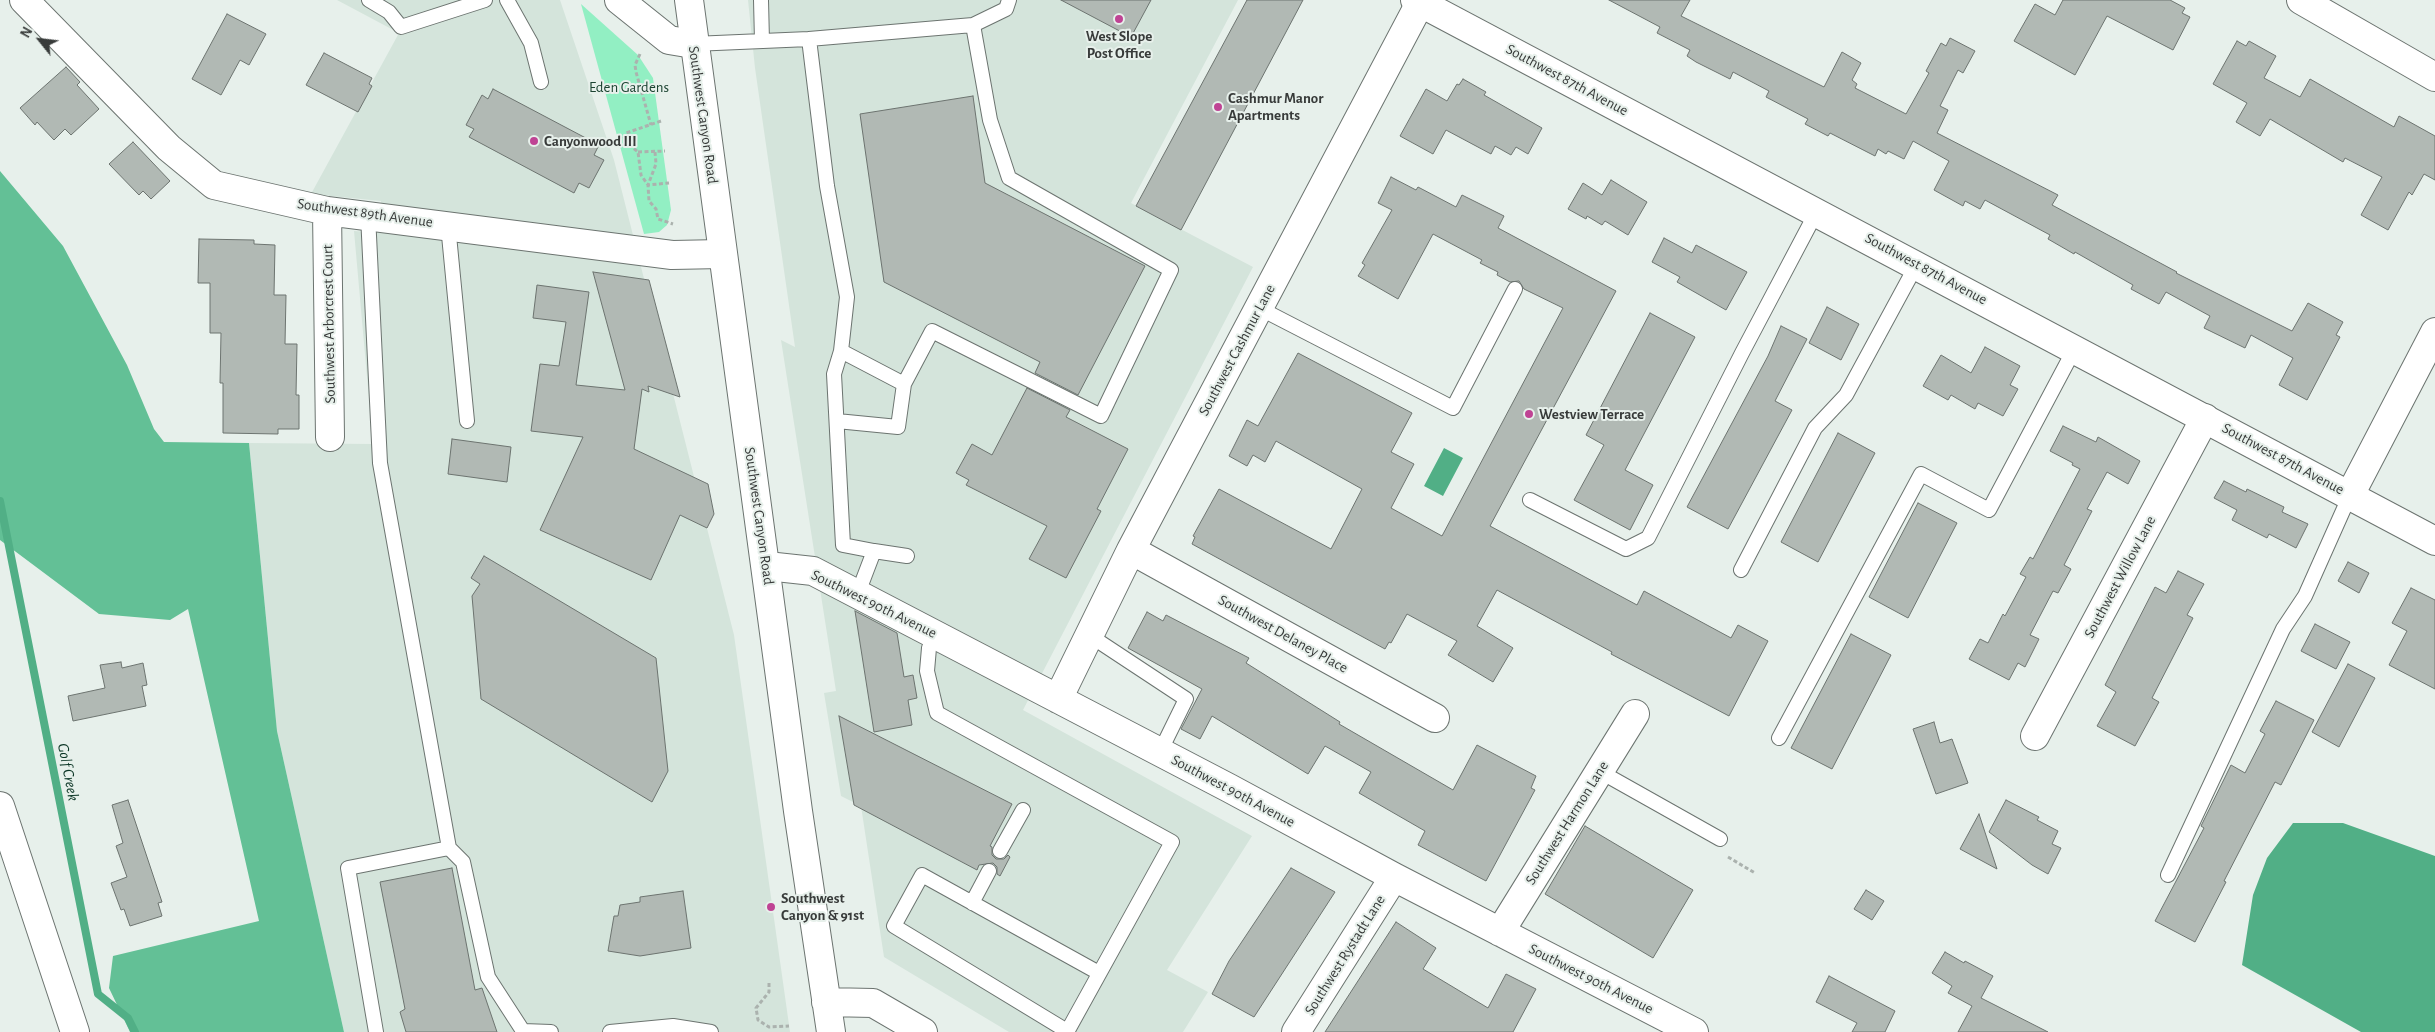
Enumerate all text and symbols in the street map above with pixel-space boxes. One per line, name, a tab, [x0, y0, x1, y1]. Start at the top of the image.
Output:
marker: West Slope Post Office	[1113, 13, 1125, 25]
north arrow	[15, 15, 65, 65]
text: N	[18, 25, 35, 40]
place label: West Slope Post Office	[1086, 27, 1152, 62]
street label: Southwest 87th Avenue	[1503, 40, 1631, 120]
street label: Southwest Canyon Road	[684, 45, 722, 185]
park label: Eden Gardens	[589, 78, 669, 96]
place label: Cashmur Manor Apartments	[1228, 89, 1323, 124]
marker: Cashmur Manor Apartments	[1212, 101, 1224, 113]
place label: Canyonwood III	[544, 132, 637, 150]
marker: Canyonwood III	[528, 135, 540, 147]
street label: Southwest 89th Avenue	[296, 195, 434, 231]
street label: Southwest 87th Avenue	[1862, 229, 1990, 309]
street label: Southwest Arborcrest Court	[319, 244, 339, 404]
street label: Southwest Cashmur Lane	[1195, 281, 1279, 419]
place label: Westview Terrace	[1539, 405, 1644, 423]
marker: Westview Terrace	[1523, 408, 1535, 420]
street label: Southwest 87th Avenue	[2219, 419, 2347, 499]
street label: Southwest Canyon Road	[740, 446, 778, 586]
street label: Southwest Willow Lane	[2080, 513, 2160, 641]
street label: Southwest 90th Avenue	[808, 566, 940, 642]
street label: Southwest Delaney Place	[1215, 591, 1351, 677]
water label: Golf Creek	[53, 741, 83, 803]
street label: Southwest 90th Avenue	[1168, 751, 1298, 831]
street label: Southwest Harmon Lane	[1522, 758, 1612, 888]
place label: Southwest Canyon & 91st	[781, 889, 864, 924]
street label: Southwest Rystadt Lane	[1301, 892, 1389, 1018]
marker: Southwest Canyon & 91st	[765, 901, 777, 913]
street label: Southwest 90th Avenue	[1526, 940, 1656, 1018]

